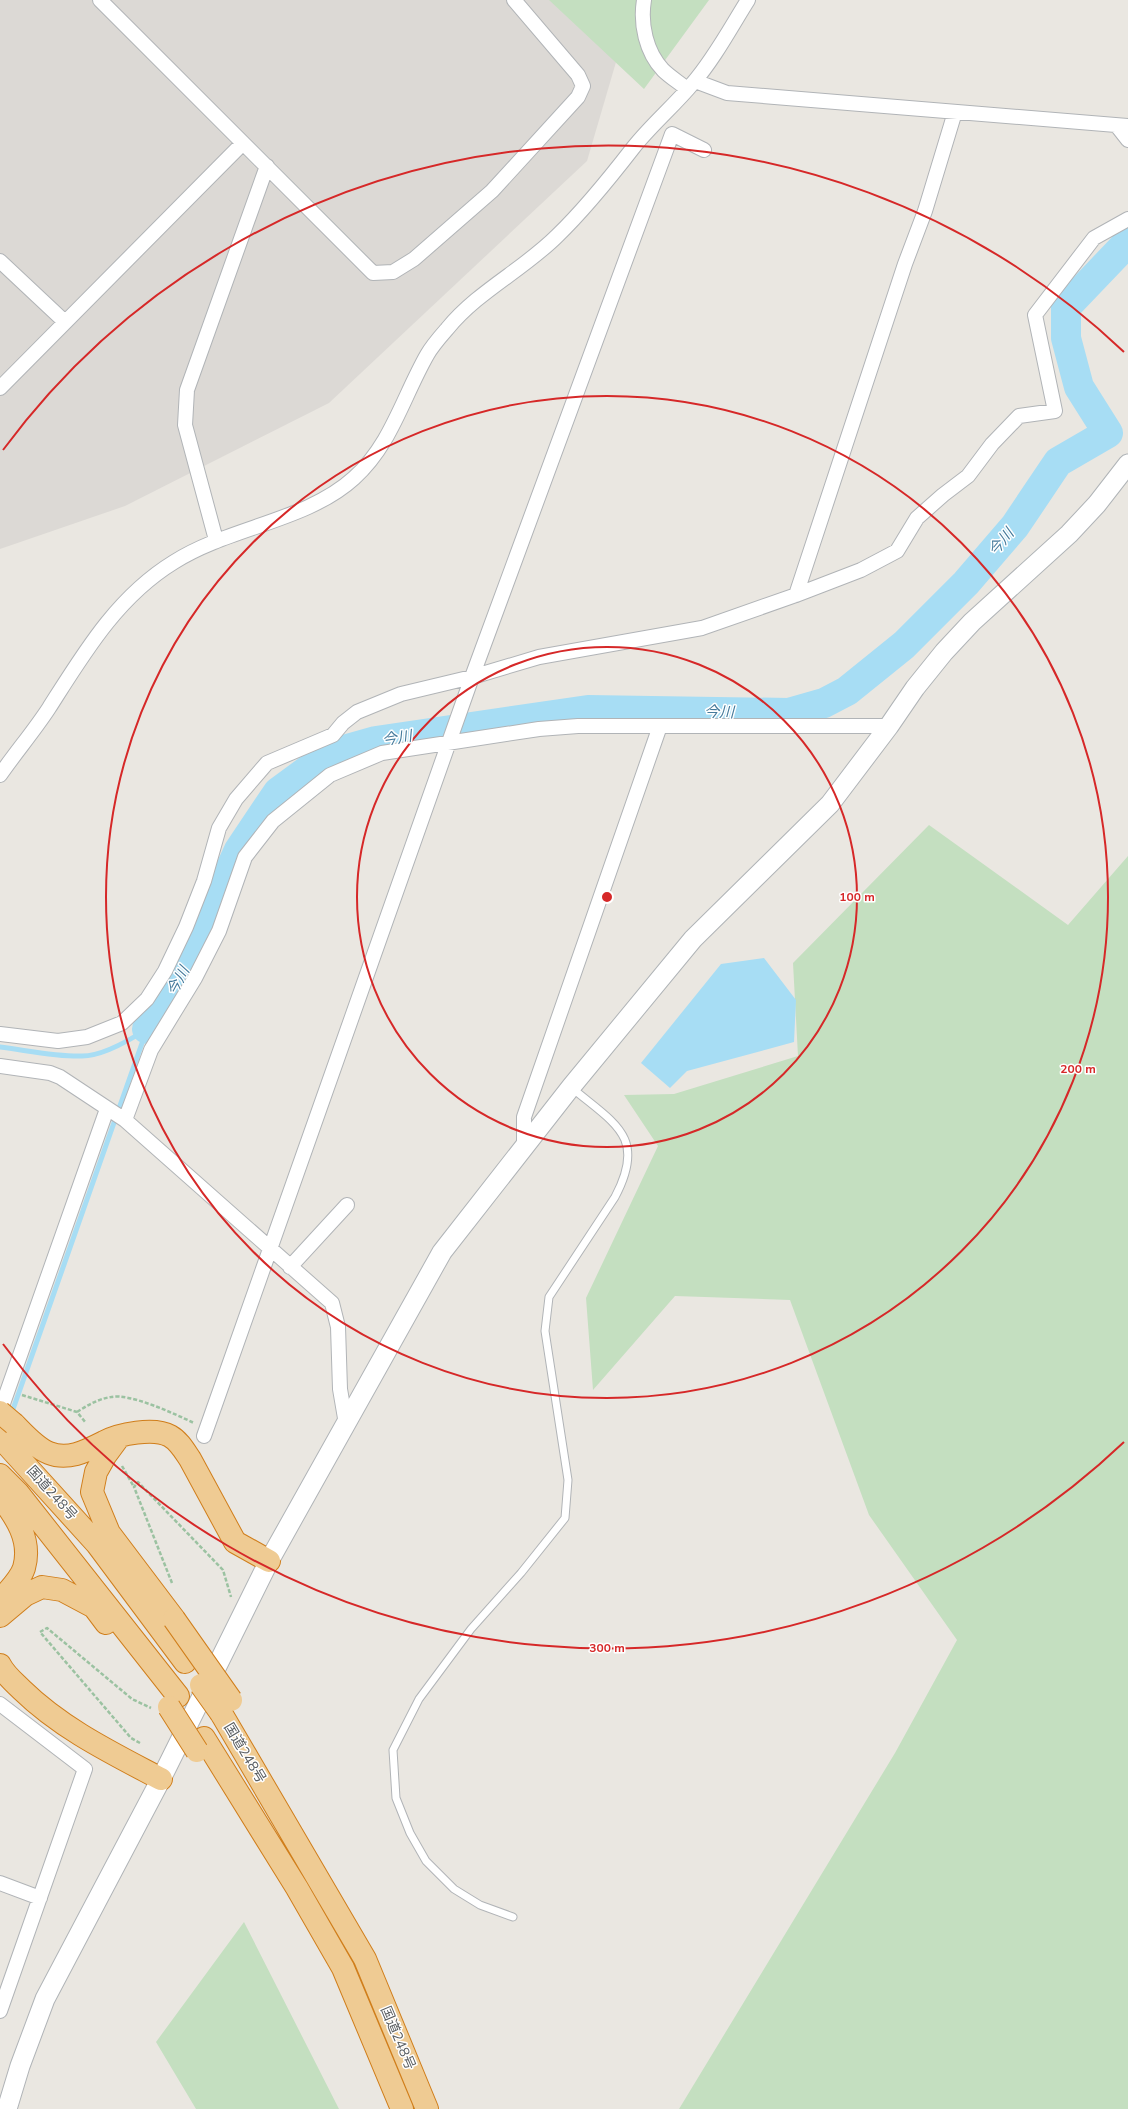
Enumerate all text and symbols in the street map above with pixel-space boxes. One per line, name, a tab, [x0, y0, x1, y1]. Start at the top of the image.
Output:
water label: 今川	[984, 523, 1020, 560]
water label: 今川	[704, 702, 736, 722]
water label: 今川	[381, 725, 415, 750]
text: 100 m	[839, 889, 875, 905]
centre of rings	[600, 890, 614, 904]
water label: 今川	[162, 961, 195, 999]
text: 200 m	[1060, 1061, 1096, 1077]
street label: 国道248号	[22, 1462, 82, 1524]
text: 300 m	[589, 1640, 625, 1656]
street label: 国道248号	[220, 1719, 270, 1787]
street label: 国道248号	[376, 2003, 420, 2073]

